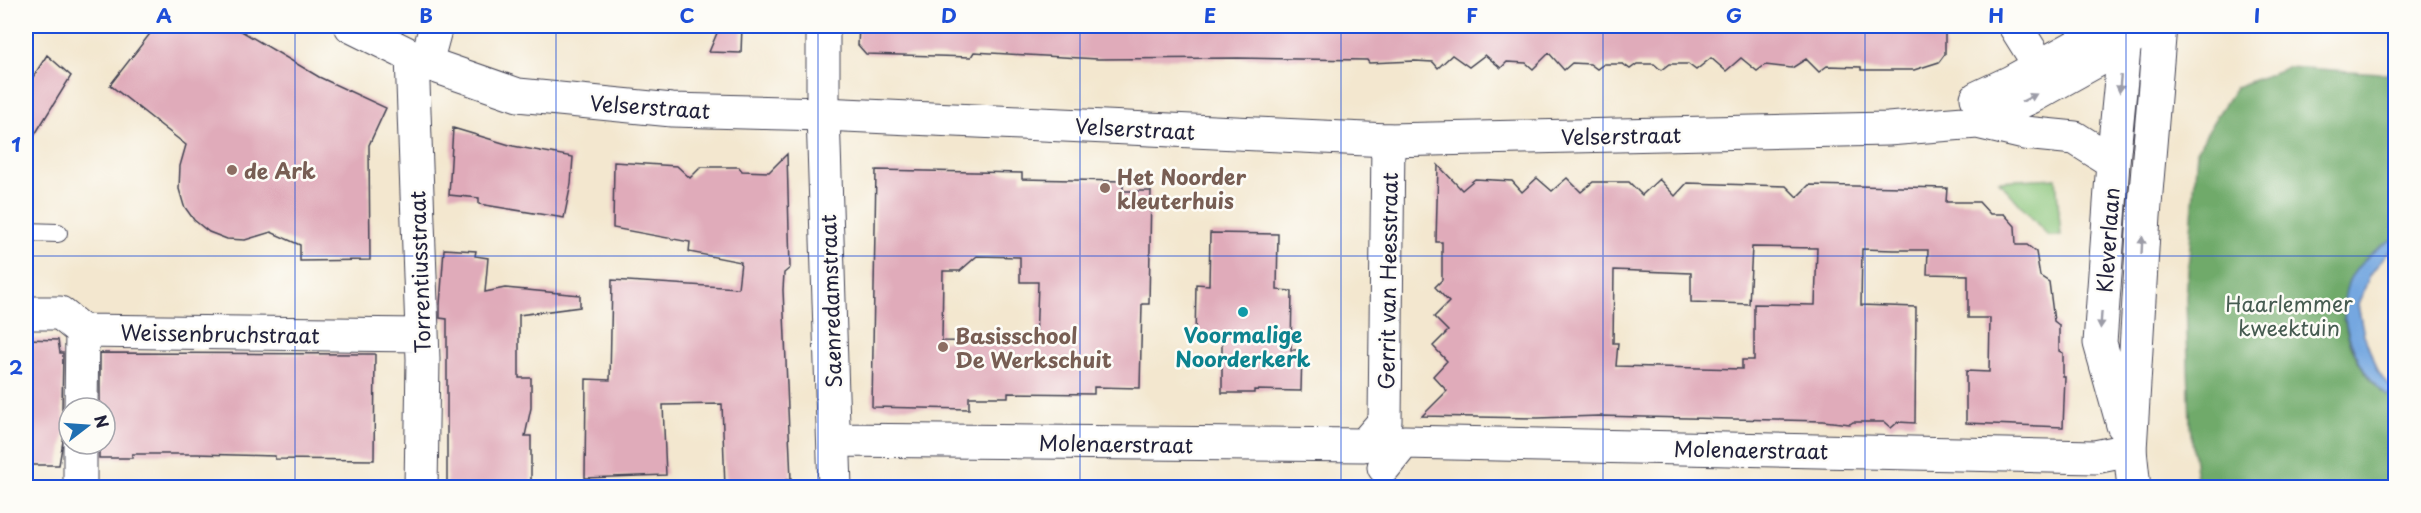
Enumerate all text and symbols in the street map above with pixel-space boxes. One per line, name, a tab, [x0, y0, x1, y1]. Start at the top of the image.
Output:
text: A	[156, 0, 172, 30]
text: B	[419, 0, 433, 30]
text: C	[679, 0, 695, 30]
text: D	[941, 0, 957, 30]
text: E	[1204, 0, 1216, 30]
text: F	[1466, 0, 1478, 30]
text: G	[1726, 0, 1742, 30]
text: H	[1988, 0, 2004, 30]
text: I	[2254, 0, 2260, 30]
one-way arrow	[2115, 74, 2125, 93]
street label: Velserstraat	[589, 86, 711, 126]
one-way arrow	[2020, 94, 2037, 103]
street label: Velserstraat	[1074, 109, 1196, 147]
street label: Velserstraat	[1561, 118, 1681, 152]
text: 1	[11, 129, 21, 159]
place label: de Ark	[244, 154, 316, 186]
place label: Het Noorder kleuterhuis	[1117, 160, 1246, 216]
marker: de Ark	[225, 163, 239, 177]
street label: Gerrit van Heesstraat	[1369, 172, 1405, 390]
marker: Het Noorder kleuterhuis	[1098, 181, 1112, 195]
street label: Kleverlaan	[2087, 186, 2127, 294]
street label: Torrentiusstraat	[400, 190, 438, 354]
street label: Saenredamstraat	[811, 214, 849, 388]
one-way arrow	[2137, 235, 2146, 254]
park label: Haarlemmer kweektuin	[2225, 287, 2353, 343]
marker: Voormalige Noorderkerk	[1236, 305, 1250, 319]
one-way arrow	[2097, 310, 2106, 329]
street label: Weissenbruchstraat	[120, 315, 320, 351]
place label: Voormalige Noorderkerk	[1175, 318, 1311, 374]
place label: Basisschool De Werkschuit	[955, 319, 1112, 375]
marker: Basisschool De Werkschuit	[936, 340, 950, 354]
text: 2	[9, 352, 23, 382]
north arrow	[57, 396, 117, 456]
text: N	[89, 412, 116, 431]
street label: Molenaerstraat	[1038, 426, 1194, 460]
street label: Molenaerstraat	[1673, 432, 1829, 466]

